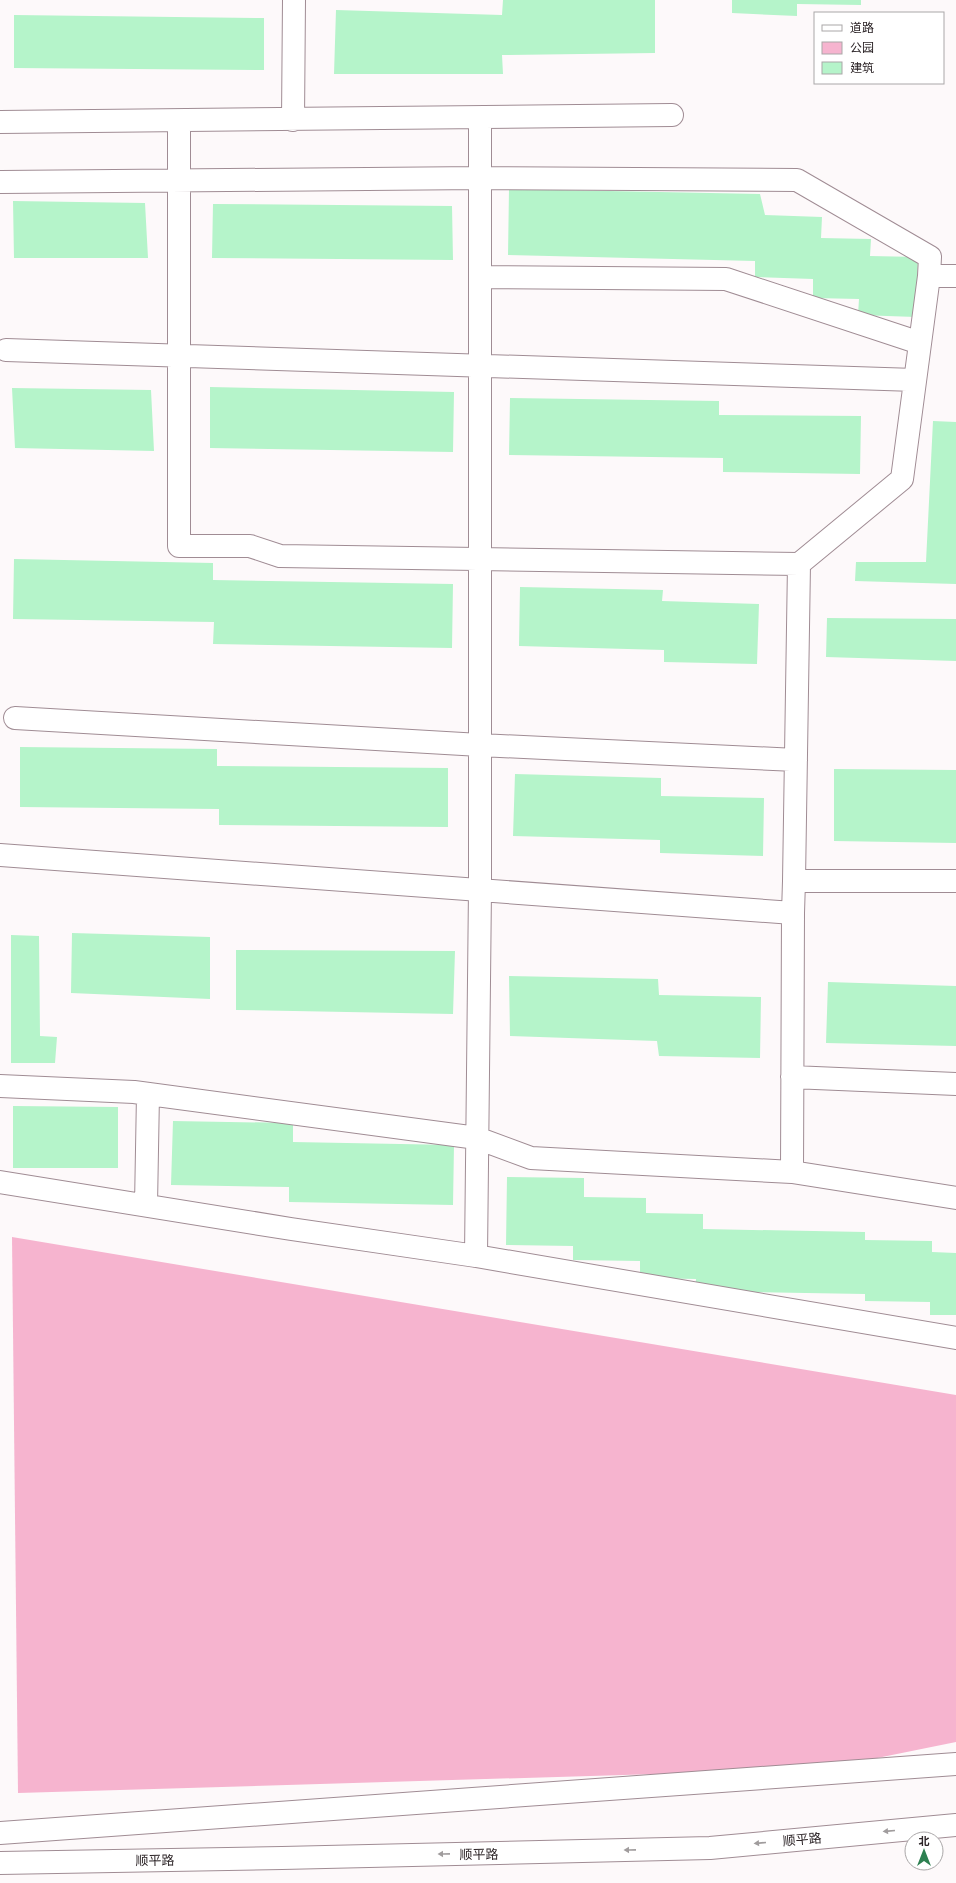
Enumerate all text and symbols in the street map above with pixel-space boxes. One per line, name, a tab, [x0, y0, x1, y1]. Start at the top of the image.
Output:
legend	[814, 12, 944, 84]
text: 道路	[850, 20, 874, 36]
text: 公园	[850, 40, 874, 56]
text: 建筑	[850, 60, 874, 76]
one-way arrow	[883, 1828, 895, 1834]
street label: 顺平路	[782, 1829, 822, 1850]
north arrow	[904, 1831, 944, 1871]
text: 北	[919, 1834, 930, 1848]
one-way arrow	[754, 1840, 766, 1846]
street label: 顺平路	[459, 1846, 499, 1863]
one-way arrow	[623, 1847, 636, 1853]
one-way arrow	[438, 1851, 450, 1858]
street label: 顺平路	[135, 1852, 175, 1869]

